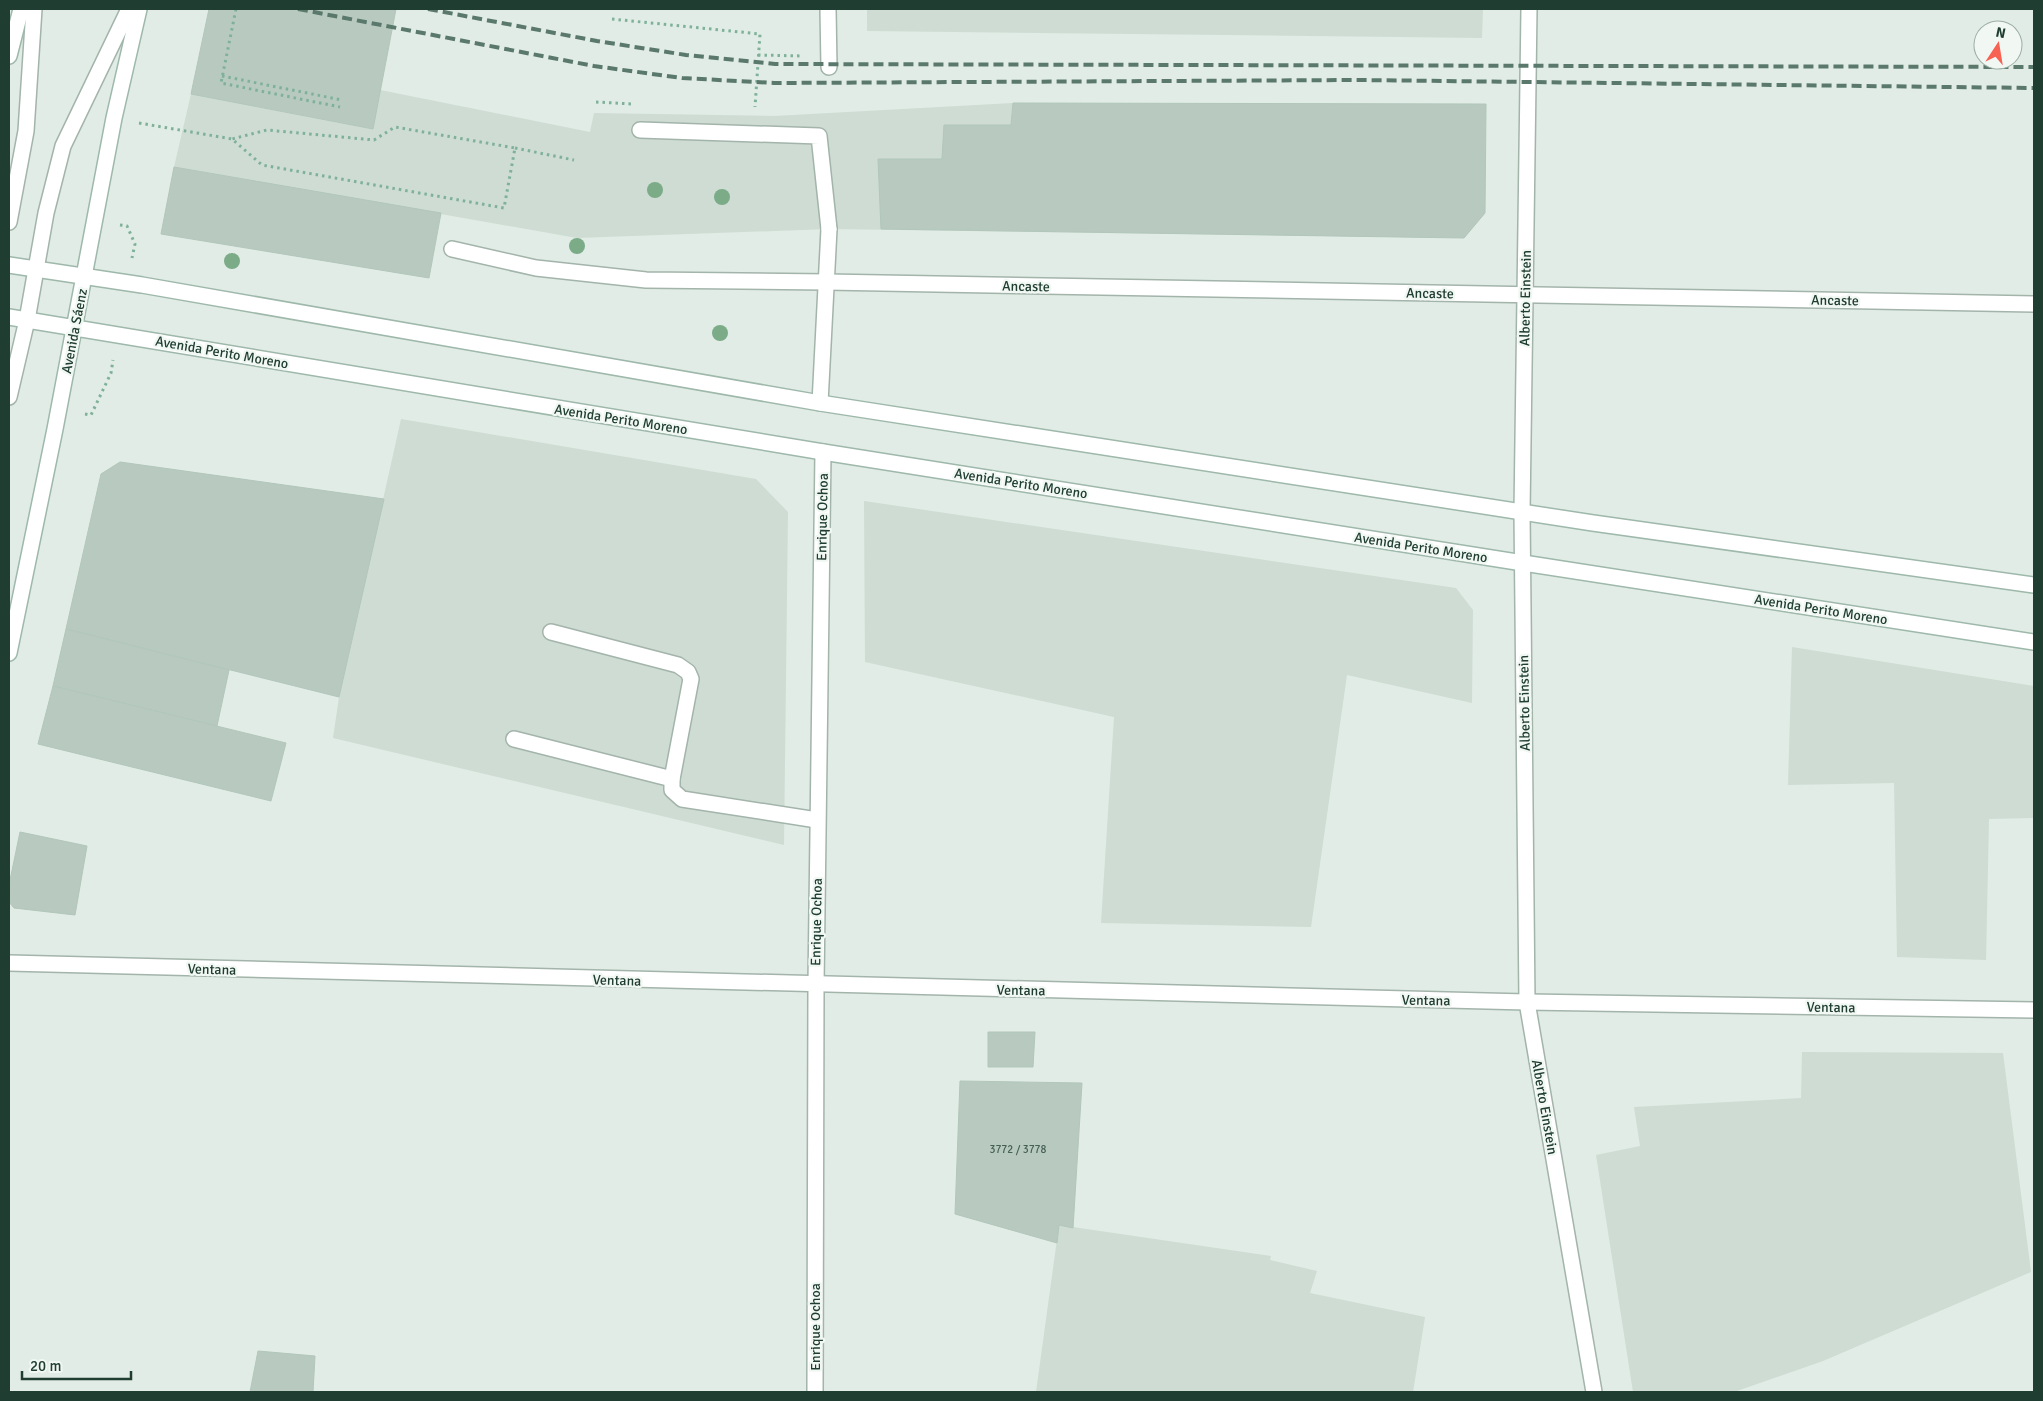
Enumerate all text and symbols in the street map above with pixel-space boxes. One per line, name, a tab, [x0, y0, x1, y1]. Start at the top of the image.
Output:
north arrow	[1973, 20, 2023, 70]
text: N	[1994, 23, 2007, 42]
street label: Alberto Einstein	[1516, 250, 1535, 346]
street label: Ancaste	[1002, 278, 1050, 295]
street label: Ancaste	[1406, 285, 1454, 302]
street label: Avenida Sáenz	[58, 287, 91, 375]
street label: Ancaste	[1811, 292, 1859, 309]
street label: Avenida Perito Moreno	[154, 332, 290, 373]
street label: Avenida Perito Moreno	[553, 401, 689, 438]
street label: Avenida Perito Moreno	[953, 465, 1089, 502]
street label: Enrique Ochoa	[813, 473, 832, 561]
street label: Avenida Perito Moreno	[1353, 529, 1489, 566]
street label: Avenida Perito Moreno	[1753, 591, 1889, 628]
street label: Alberto Einstein	[1515, 655, 1534, 751]
street label: Enrique Ochoa	[807, 878, 826, 966]
street label: Ventana	[187, 960, 237, 979]
street label: Ventana	[592, 971, 642, 990]
street label: Ventana	[996, 982, 1045, 999]
street label: Ventana	[1401, 992, 1450, 1009]
street label: Ventana	[1806, 999, 1855, 1016]
street label: Alberto Einstein	[1528, 1058, 1561, 1156]
house number: 3772 / 3778	[989, 1143, 1047, 1156]
street label: Enrique Ochoa	[807, 1283, 824, 1371]
scale bar	[22, 1348, 131, 1380]
text: 20 m	[30, 1357, 61, 1375]

